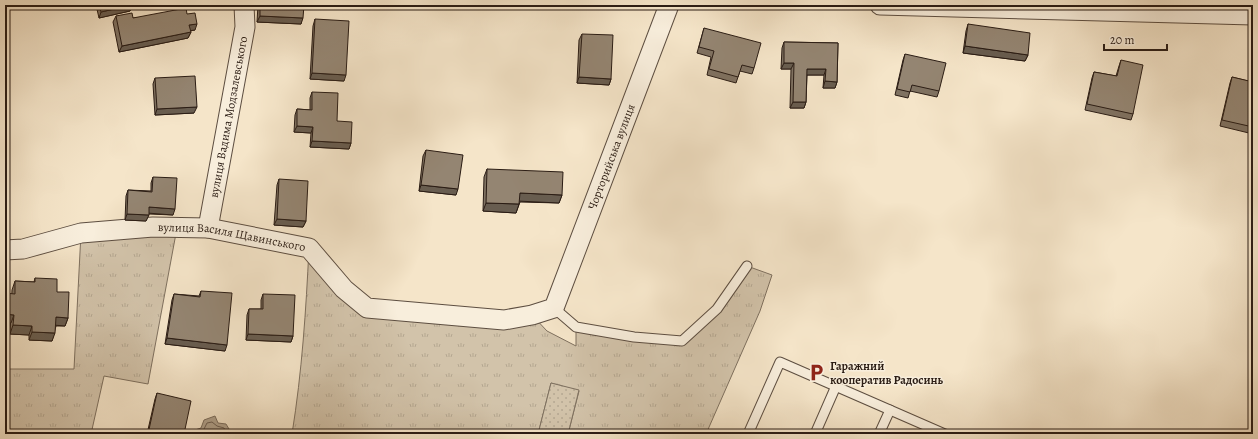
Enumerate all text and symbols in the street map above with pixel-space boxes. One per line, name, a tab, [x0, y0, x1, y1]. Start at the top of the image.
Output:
scale bar	[1104, 26, 1167, 52]
text: 20 m	[1110, 32, 1134, 48]
street label: вулиця Вадима Модзалевського	[206, 35, 251, 199]
street label: Чорторийська вулиця	[584, 101, 639, 212]
street label: вулиця Василя Щавинського	[158, 219, 307, 255]
place label: Гаражний кооператив Радосинь	[830, 358, 944, 388]
parking icon: Гаражний кооператив Радосинь	[807, 363, 827, 383]

